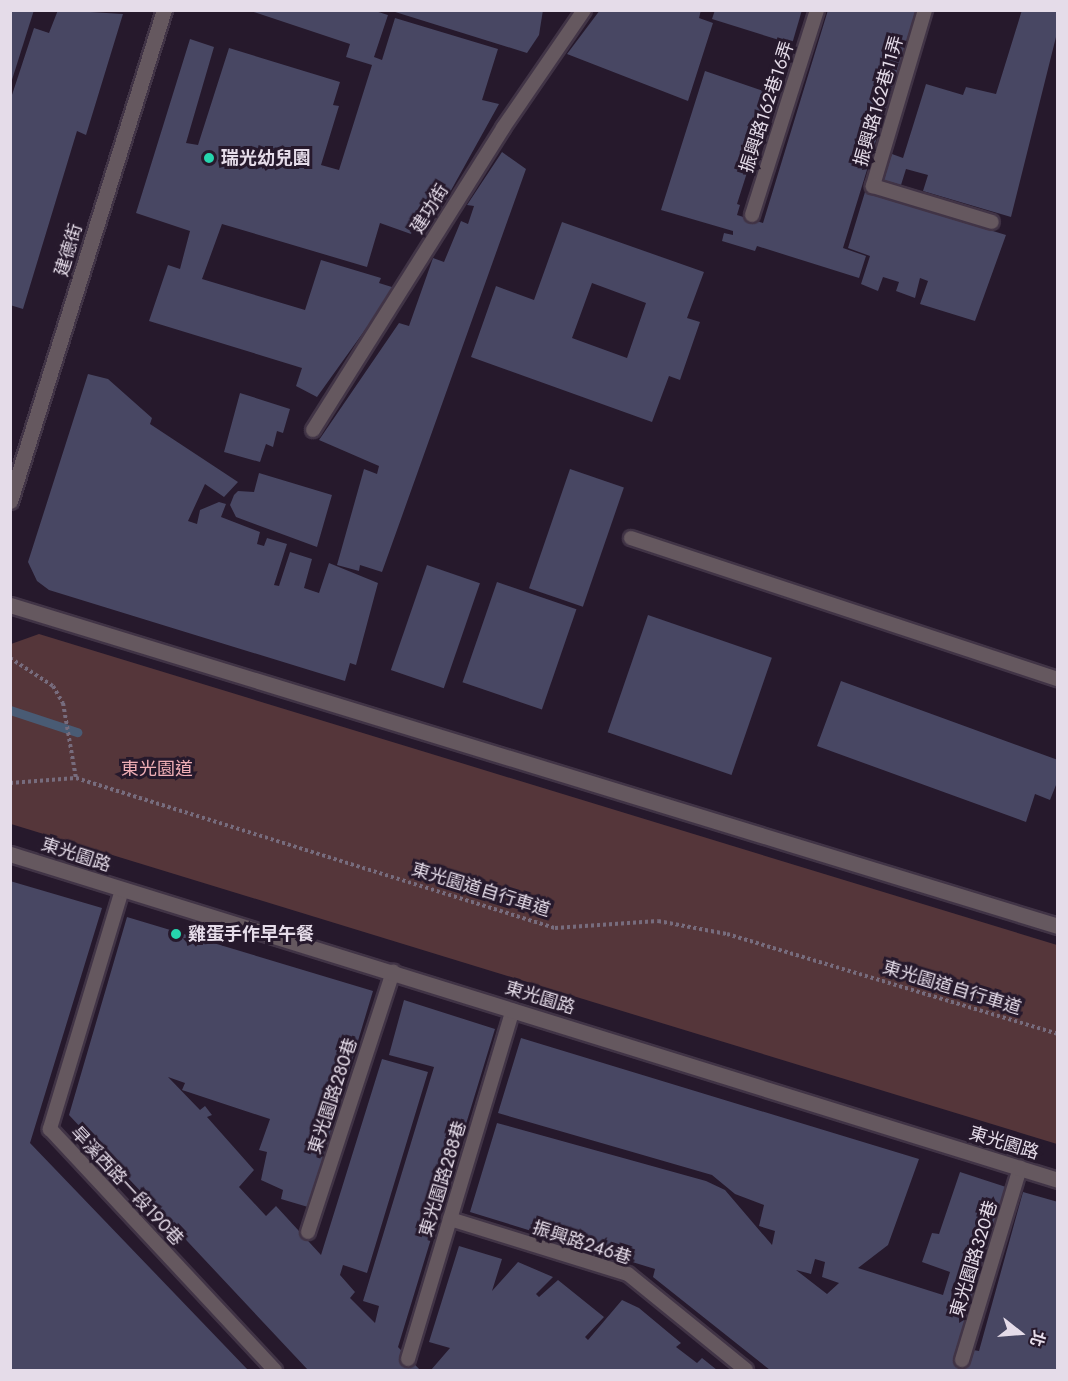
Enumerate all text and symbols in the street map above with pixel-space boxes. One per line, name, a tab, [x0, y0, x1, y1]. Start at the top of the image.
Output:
street label: 振興路162巷11弄	[850, 33, 908, 169]
street label: 振興路162巷16弄	[736, 38, 798, 176]
place label: 瑞光幼兒園	[221, 147, 311, 169]
marker: 瑞光幼兒園	[202, 151, 216, 165]
street label: 建功街	[407, 180, 453, 238]
street label: 建德街	[51, 221, 87, 279]
park label: 東光園道	[121, 758, 193, 780]
street label: 東光園路	[38, 834, 114, 876]
street label: 東光園道自行車道	[409, 859, 553, 921]
place label: 雞蛋手作早午餐	[188, 923, 314, 945]
marker: 雞蛋手作早午餐	[169, 927, 183, 941]
street label: 東光園道自行車道	[880, 957, 1024, 1019]
street label: 東光園路	[502, 977, 578, 1019]
street label: 東光園路280巷	[304, 1035, 362, 1157]
street label: 東光園路288巷	[415, 1119, 471, 1239]
street label: 旱溪西路一段190巷	[66, 1122, 188, 1250]
street label: 東光園路	[966, 1122, 1042, 1164]
street label: 東光園路320巷	[946, 1198, 1002, 1320]
street label: 振興路246巷	[530, 1217, 634, 1269]
north arrow	[990, 1303, 1050, 1363]
text: 北	[1024, 1327, 1051, 1349]

